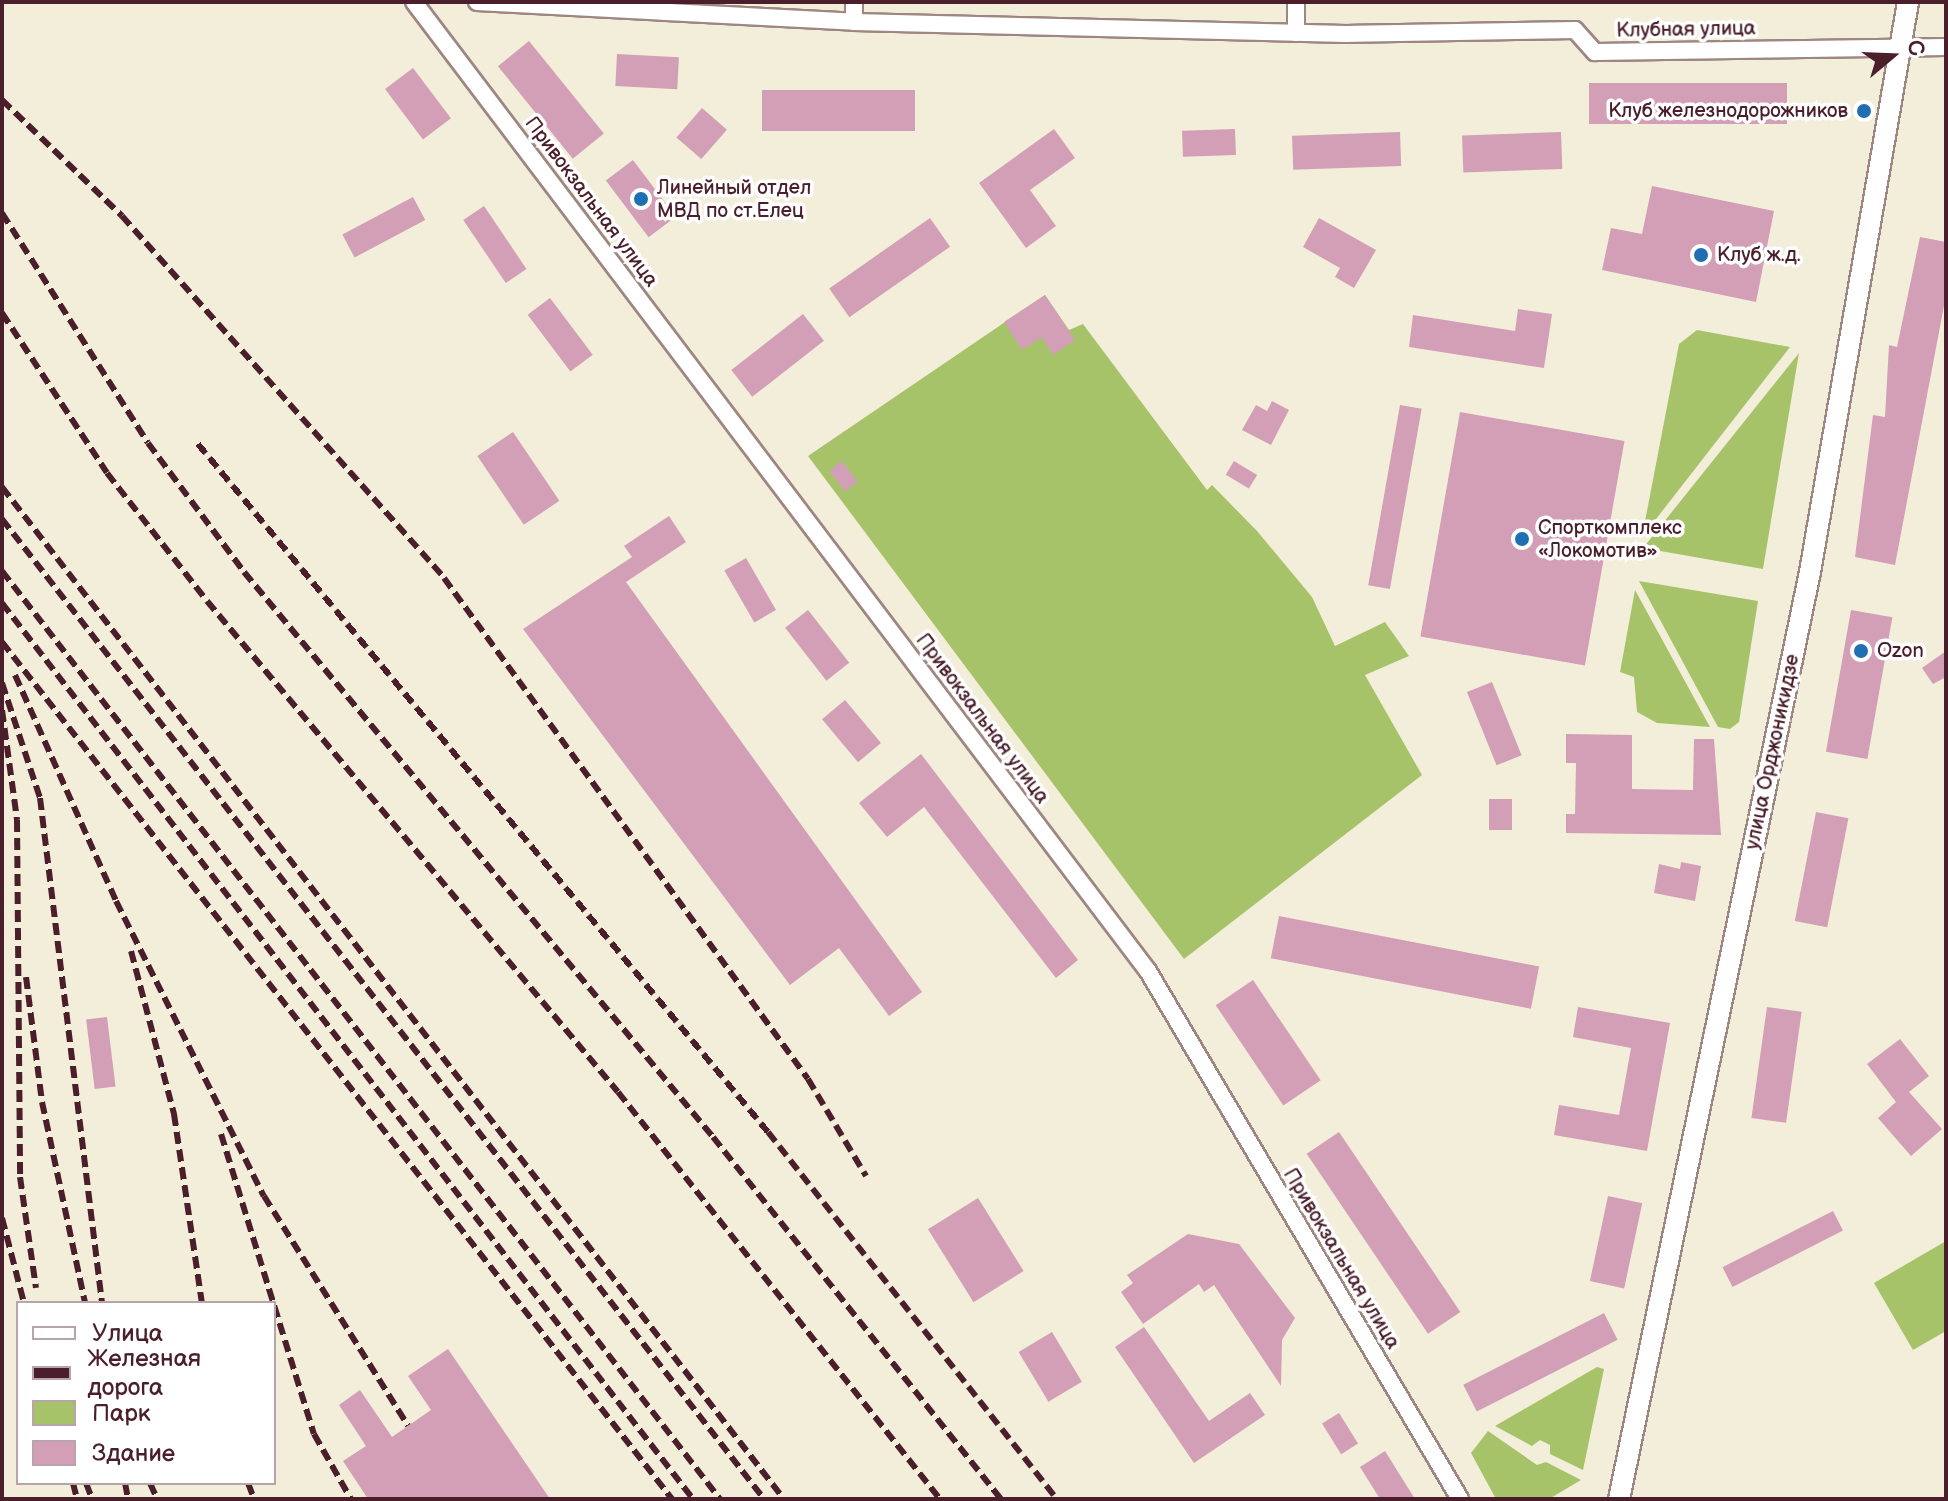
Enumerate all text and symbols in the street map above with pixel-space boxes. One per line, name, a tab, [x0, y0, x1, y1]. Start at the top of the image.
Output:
north arrow	[1852, 16, 1932, 96]
street label: Клубная улица	[1616, 17, 1756, 43]
text: С	[1900, 36, 1930, 60]
place label: Клуб железнодорожников	[1608, 99, 1848, 123]
marker: Клуб железнодорожников	[1855, 102, 1873, 120]
street label: Привокзальная улица	[519, 112, 663, 292]
place label: Линейный отдел МВД по ст.Елец	[657, 176, 811, 223]
marker: Линейный отдел МВД по ст.Елец	[632, 190, 650, 208]
place label: Клуб ж.д.	[1717, 243, 1801, 267]
marker: Клуб ж.д.	[1692, 246, 1710, 264]
place label: Спорткомплекс «Локомотив»	[1538, 516, 1682, 563]
marker: Спорткомплекс «Локомотив»	[1513, 530, 1531, 548]
street label: Привокзальная улица	[910, 629, 1054, 809]
place label: Ozon	[1877, 639, 1924, 663]
marker: Ozon	[1852, 642, 1870, 660]
street label: улица Орджоникидзе	[1741, 652, 1805, 852]
street label: Привокзальная улица	[1278, 1164, 1404, 1354]
legend	[16, 1301, 276, 1485]
text: Улица	[92, 1319, 163, 1348]
text: Железная дорога	[87, 1344, 201, 1402]
text: Парк	[92, 1399, 150, 1428]
text: Здание	[92, 1439, 175, 1468]

